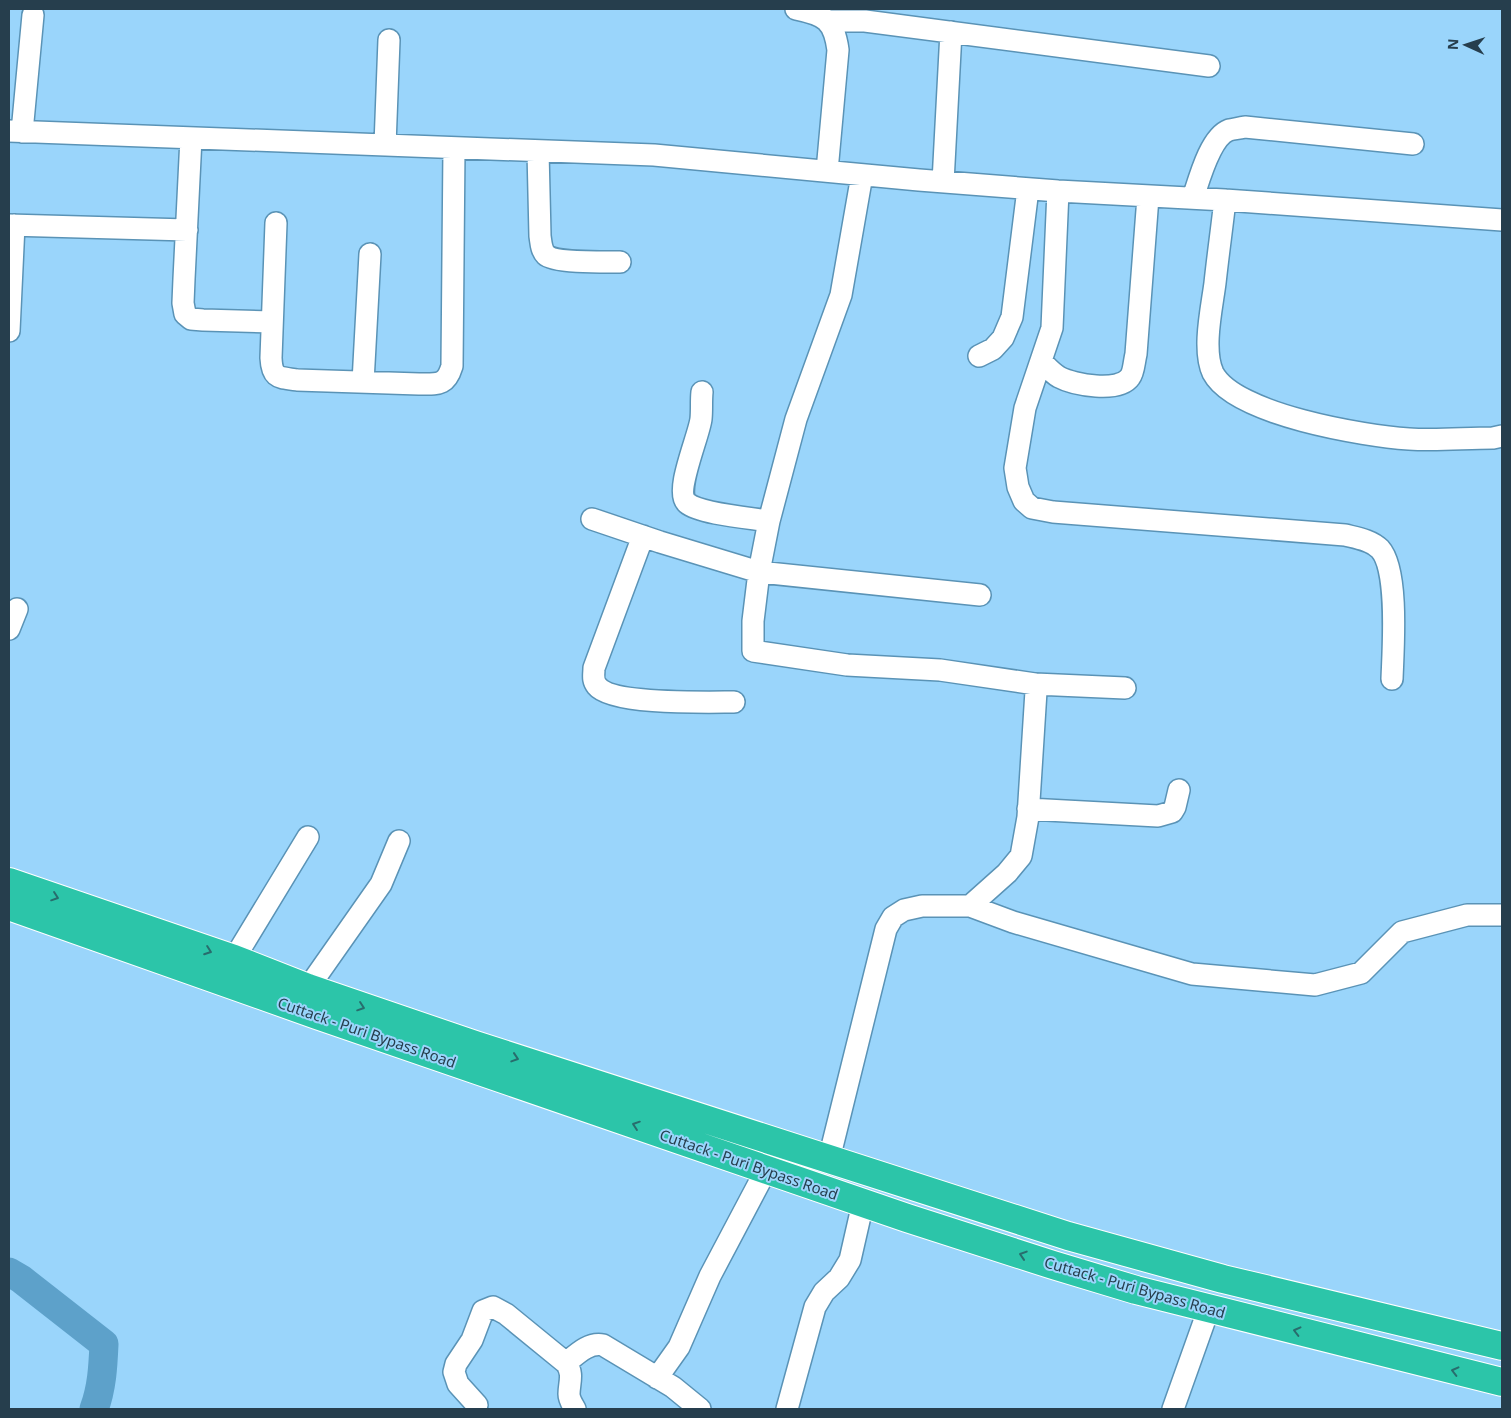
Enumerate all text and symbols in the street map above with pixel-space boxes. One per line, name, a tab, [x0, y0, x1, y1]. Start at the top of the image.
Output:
north arrow	[1441, 20, 1491, 70]
text: N	[1443, 38, 1462, 50]
one-way arrow	[50, 892, 59, 902]
one-way arrow	[204, 945, 212, 955]
street label: Cuttack - Puri Bypass Road	[275, 992, 459, 1072]
one-way arrow	[356, 1001, 365, 1011]
one-way arrow	[510, 1053, 519, 1063]
one-way arrow	[633, 1121, 641, 1131]
street label: Cuttack - Puri Bypass Road	[657, 1124, 841, 1204]
one-way arrow	[1019, 1251, 1027, 1261]
street label: Cuttack - Puri Bypass Road	[1042, 1252, 1228, 1322]
one-way arrow	[1293, 1326, 1302, 1337]
one-way arrow	[1450, 1366, 1459, 1377]

